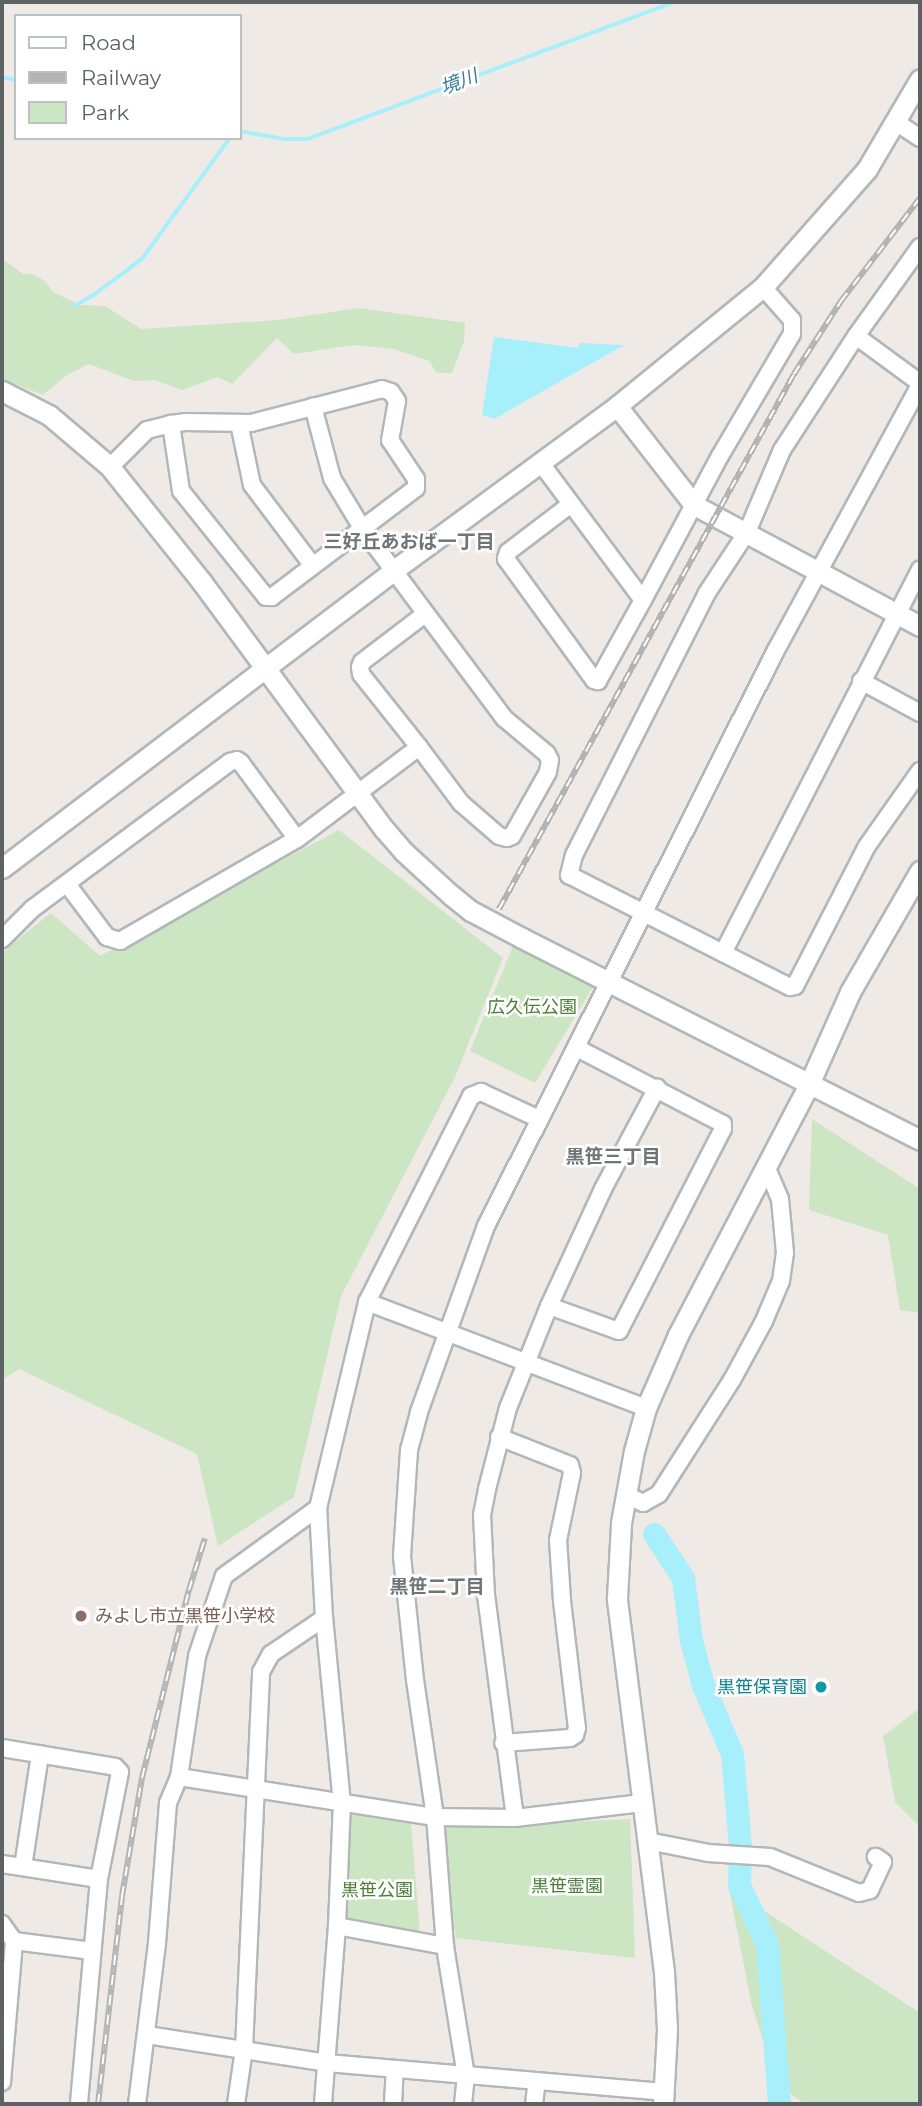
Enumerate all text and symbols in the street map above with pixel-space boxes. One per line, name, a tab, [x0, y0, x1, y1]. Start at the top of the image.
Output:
legend	[14, 14, 242, 140]
text: Road	[81, 30, 136, 55]
text: Railway	[81, 65, 161, 90]
water label: 境川	[437, 65, 481, 99]
text: Park	[81, 100, 129, 125]
district label: 三好丘あおば一丁目	[324, 531, 494, 553]
park label: 広久伝公園	[487, 996, 577, 1018]
district label: 黒笹三丁目	[566, 1146, 660, 1168]
district label: 黒笹二丁目	[390, 1576, 484, 1598]
place label: みよし市立黒笹小学校	[95, 1605, 275, 1627]
marker: みよし市立黒笹小学校	[73, 1608, 89, 1624]
place label: 黒笹保育園	[717, 1676, 807, 1698]
marker: 黒笹保育園	[813, 1679, 829, 1695]
park label: 黒笹霊園	[531, 1875, 603, 1897]
park label: 黒笹公園	[341, 1879, 413, 1901]

